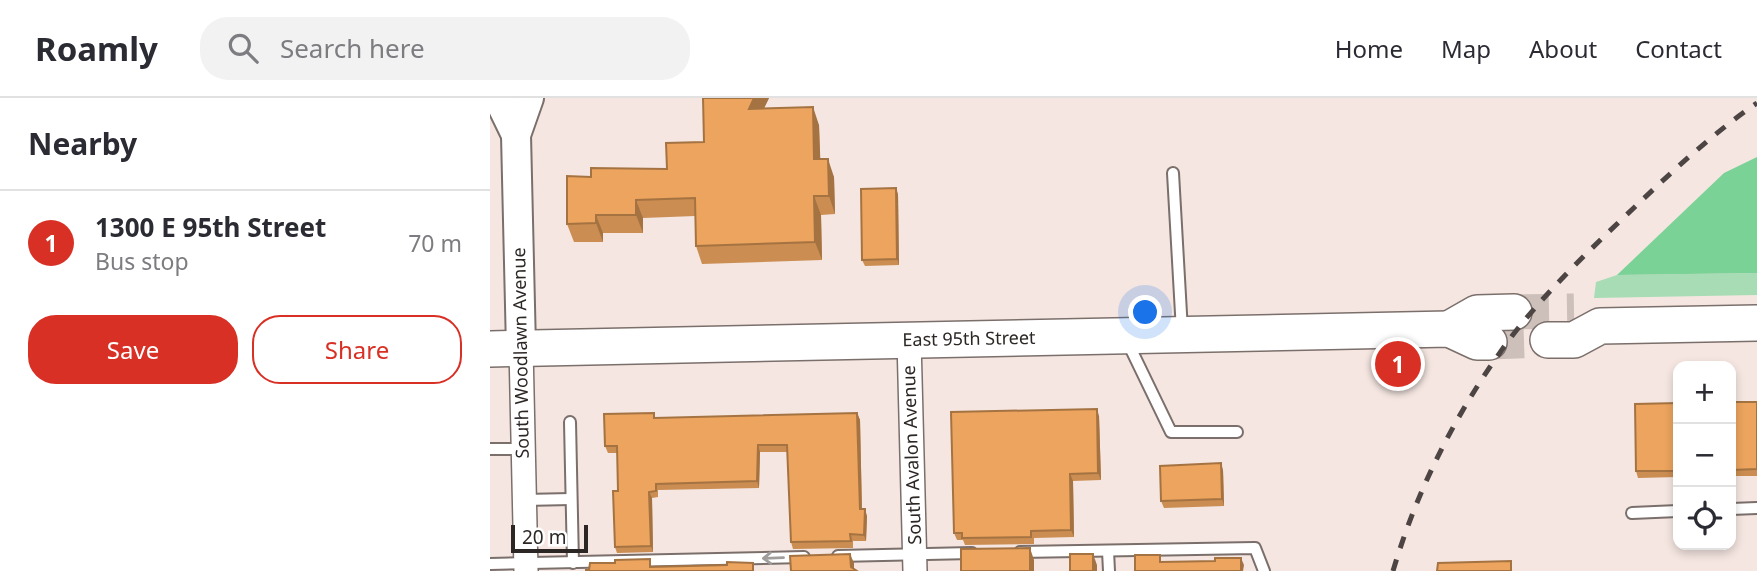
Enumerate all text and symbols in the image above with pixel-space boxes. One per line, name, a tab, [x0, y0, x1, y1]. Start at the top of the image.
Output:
search box	[200, 17, 690, 80]
text: Roamly	[35, 26, 158, 71]
icon: search	[224, 29, 262, 67]
text: Search here	[280, 30, 425, 66]
text: Home	[1335, 32, 1403, 65]
text: Map	[1441, 32, 1491, 65]
text: About	[1529, 32, 1597, 65]
text: Contact	[1635, 32, 1722, 65]
text: Nearby	[28, 123, 137, 164]
text: 1300 E 95th Street	[95, 209, 326, 245]
text: 1	[44, 227, 58, 259]
text: 70 m	[408, 227, 462, 259]
text: Bus stop	[95, 245, 189, 277]
street label: South Woodlawn Avenue	[506, 247, 534, 459]
your location	[1128, 295, 1162, 329]
button: Save	[28, 315, 238, 384]
button: Share	[252, 315, 462, 384]
street label: East 95th Street	[902, 325, 1036, 351]
pin: 1	[1375, 338, 1421, 390]
map controls	[1673, 361, 1736, 550]
button: +	[1673, 361, 1736, 424]
street label: South Avalon Avenue	[896, 365, 926, 545]
button: −	[1673, 424, 1736, 487]
button: locate	[1673, 487, 1736, 550]
scale bar	[511, 522, 588, 554]
text: 20 m	[522, 524, 566, 550]
one-way arrow	[762, 551, 785, 565]

